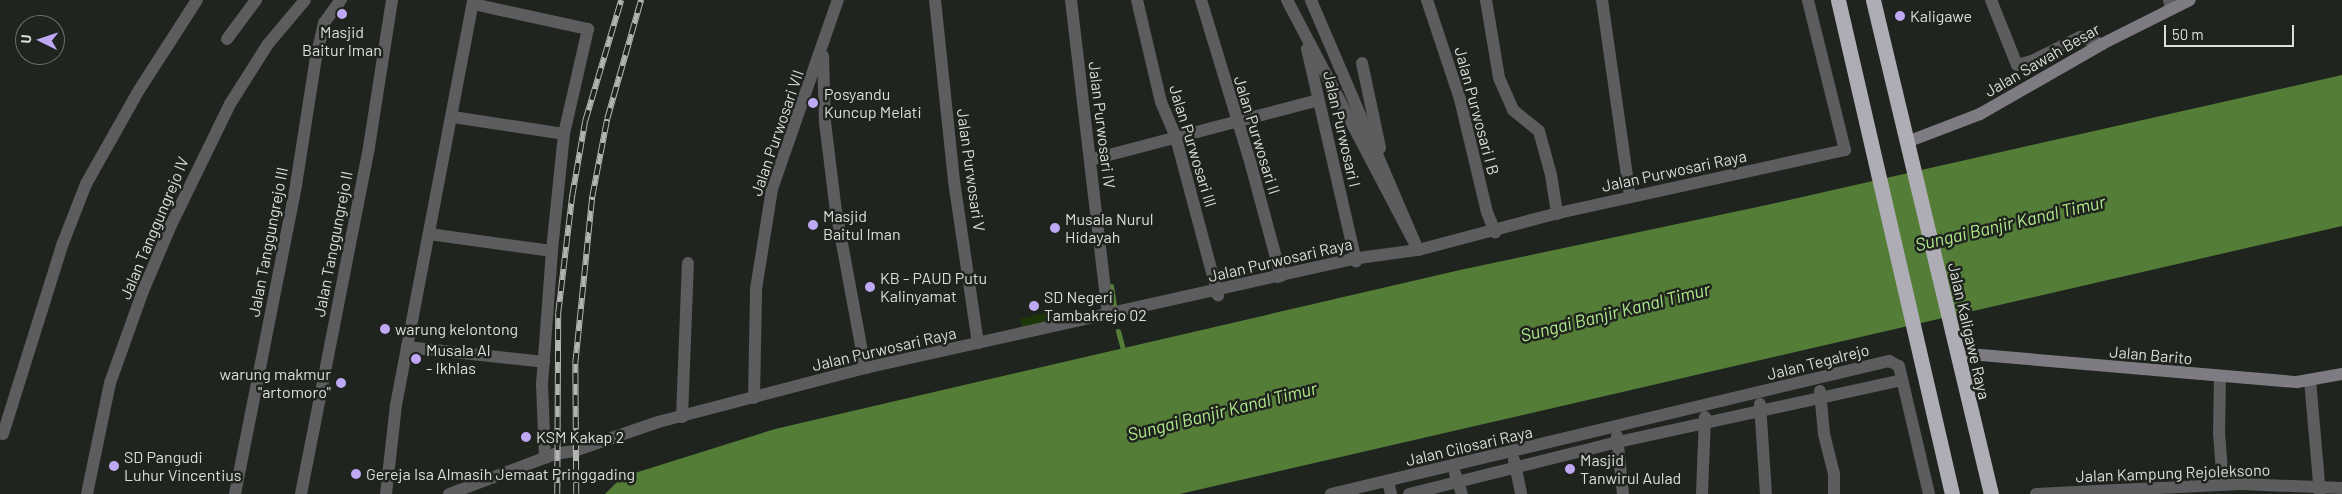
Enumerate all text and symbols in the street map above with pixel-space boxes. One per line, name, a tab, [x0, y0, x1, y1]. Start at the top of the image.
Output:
place label: Kaligawe	[1910, 6, 1972, 26]
marker: Masjid Baitur Iman	[336, 8, 348, 20]
marker: Kaligawe	[1894, 10, 1906, 22]
north arrow	[15, 15, 65, 65]
scale bar	[2167, 15, 2297, 47]
street label: Jalan Sawah Besar	[1981, 19, 2103, 101]
place label: Masjid Baitur Iman	[302, 22, 382, 60]
text: 50 m	[2172, 25, 2204, 43]
text: U	[17, 34, 34, 44]
street label: Jalan Purwosari I B	[1451, 45, 1503, 177]
street label: Jalan Purwosari IV	[1085, 60, 1119, 190]
street label: Jalan Purwosari VII	[746, 67, 808, 199]
street label: Jalan Purwosari I	[1319, 69, 1365, 189]
street label: Jalan Purwosari II	[1230, 74, 1284, 196]
street label: Jalan Purwosari III	[1165, 83, 1221, 209]
place label: Posyandu Kuncup Melati	[824, 84, 921, 122]
marker: Posyandu Kuncup Melati	[806, 96, 820, 110]
street label: Jalan Purwosari V	[953, 107, 989, 233]
street label: Jalan Purwosari Raya	[1600, 146, 1748, 196]
street label: Jalan Tanggungrejo IV	[115, 154, 193, 302]
street label: Jalan Tanggungrejo III	[244, 165, 292, 319]
street label: Jalan Tanggungrejo II	[309, 170, 357, 318]
water label: Sungai Banjir Kanal Timur	[1913, 191, 2107, 255]
place label: Masjid Baitul Iman	[823, 206, 901, 244]
place label: Musala Nurul Hidayah	[1065, 209, 1153, 247]
marker: Masjid Baitul Iman	[807, 219, 819, 231]
marker: Musala Nurul Hidayah	[1049, 222, 1061, 234]
street label: Jalan Purwosari Raya	[1206, 234, 1354, 286]
street label: Jalan Kaligawe Raya	[1944, 261, 1994, 401]
place label: KB - PAUD Putu Kalinyamat	[880, 268, 987, 306]
water label: Sungai Banjir Kanal Timur	[1518, 278, 1712, 346]
marker: KB - PAUD Putu Kalinyamat	[864, 281, 876, 293]
place label: SD Negeri Tambakrejo 02	[1044, 287, 1147, 325]
marker: SD Negeri Tambakrejo 02	[1028, 300, 1040, 312]
place label: warung kelontong	[395, 319, 518, 339]
marker: warung kelontong	[379, 323, 391, 335]
street label: Jalan Purwosari Raya	[810, 323, 958, 375]
place label: Musala Al - Ikhlas	[426, 340, 490, 378]
street label: Jalan Tegalrejo	[1765, 340, 1871, 384]
street label: Jalan Barito	[2109, 342, 2193, 368]
marker: Musala Al - Ikhlas	[410, 353, 422, 365]
place label: warung makmur "artomoro"	[220, 364, 331, 402]
marker: warung makmur "artomoro"	[335, 377, 347, 389]
water label: Sungai Banjir Kanal Timur	[1125, 377, 1319, 445]
street label: Jalan Cilosari Raya	[1404, 422, 1534, 470]
place label: KSM Kakap 2	[536, 427, 624, 447]
marker: KSM Kakap 2	[520, 431, 532, 443]
place label: SD Pangudi Luhur Vincentius	[124, 447, 242, 485]
place label: Masjid Tanwirul Aulad	[1580, 450, 1681, 488]
marker: SD Pangudi Luhur Vincentius	[108, 460, 120, 472]
street label: Jalan Kampung Rejoleksono	[2075, 460, 2271, 486]
marker: Masjid Tanwirul Aulad	[1564, 463, 1576, 475]
place label: Gereja Isa Almasih Jemaat Pringgading	[366, 464, 635, 484]
marker: Gereja Isa Almasih Jemaat Pringgading	[350, 468, 362, 480]

